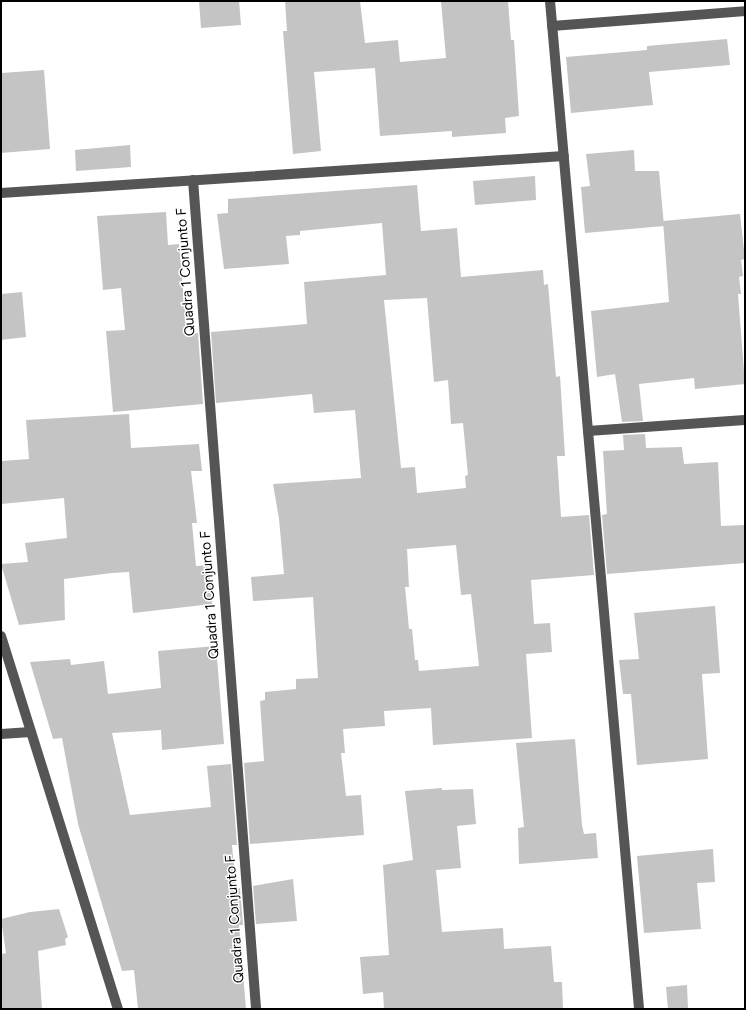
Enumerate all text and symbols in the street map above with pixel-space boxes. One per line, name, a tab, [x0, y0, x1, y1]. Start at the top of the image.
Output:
street label: Quadra 1 Conjunto F	[173, 207, 199, 337]
street label: Quadra 1 Conjunto F	[197, 530, 223, 660]
street label: Quadra 1 Conjunto F	[222, 854, 248, 984]

